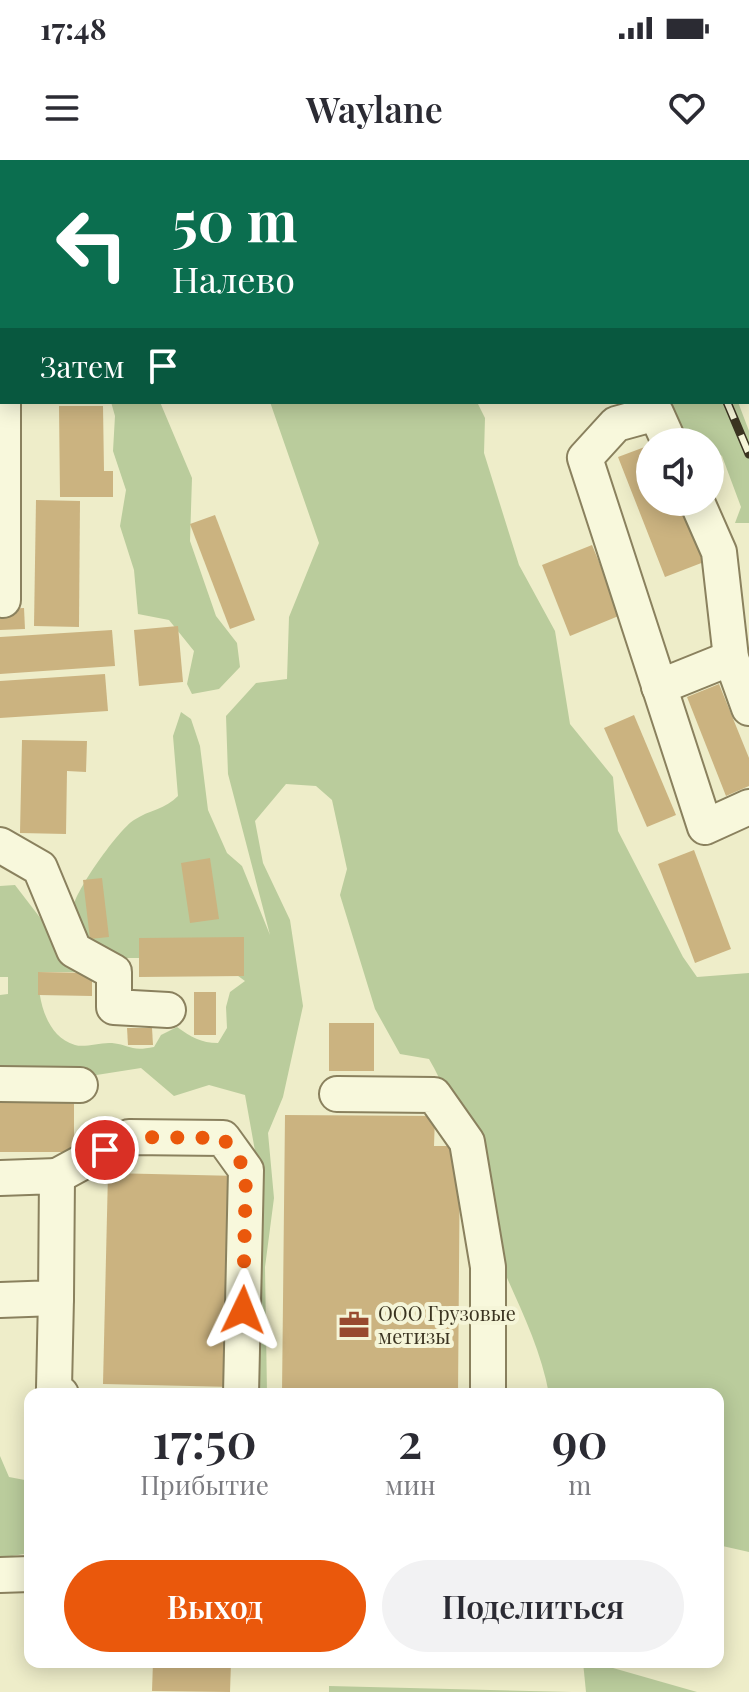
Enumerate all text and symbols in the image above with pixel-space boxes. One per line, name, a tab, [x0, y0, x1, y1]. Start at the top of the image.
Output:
text: 17:48	[40, 8, 107, 48]
text: Waylane	[306, 84, 443, 132]
icon: menu	[40, 86, 84, 130]
icon: heart	[665, 86, 709, 130]
text: 50 m	[172, 182, 298, 257]
icon: left	[40, 192, 144, 296]
text: Налево	[172, 254, 295, 302]
icon: arrive	[141, 344, 185, 388]
text: Затем	[40, 346, 125, 386]
map controls	[636, 428, 724, 516]
button: sound	[636, 428, 724, 516]
pin	[71, 1116, 139, 1184]
icon: arrive	[83, 1128, 127, 1172]
position arrow	[201, 1268, 285, 1352]
place label: ООО Грузовые метизы	[378, 1299, 516, 1349]
office icon: ООО Грузовые метизы	[337, 1308, 371, 1342]
text: 17:50	[152, 1407, 257, 1471]
text: 2	[398, 1407, 423, 1471]
text: 90	[552, 1407, 608, 1471]
text: Прибытие	[140, 1467, 269, 1502]
text: мин	[385, 1467, 436, 1502]
text: m	[568, 1467, 591, 1502]
button: Выход	[64, 1560, 366, 1652]
button: Поделиться	[382, 1560, 684, 1652]

